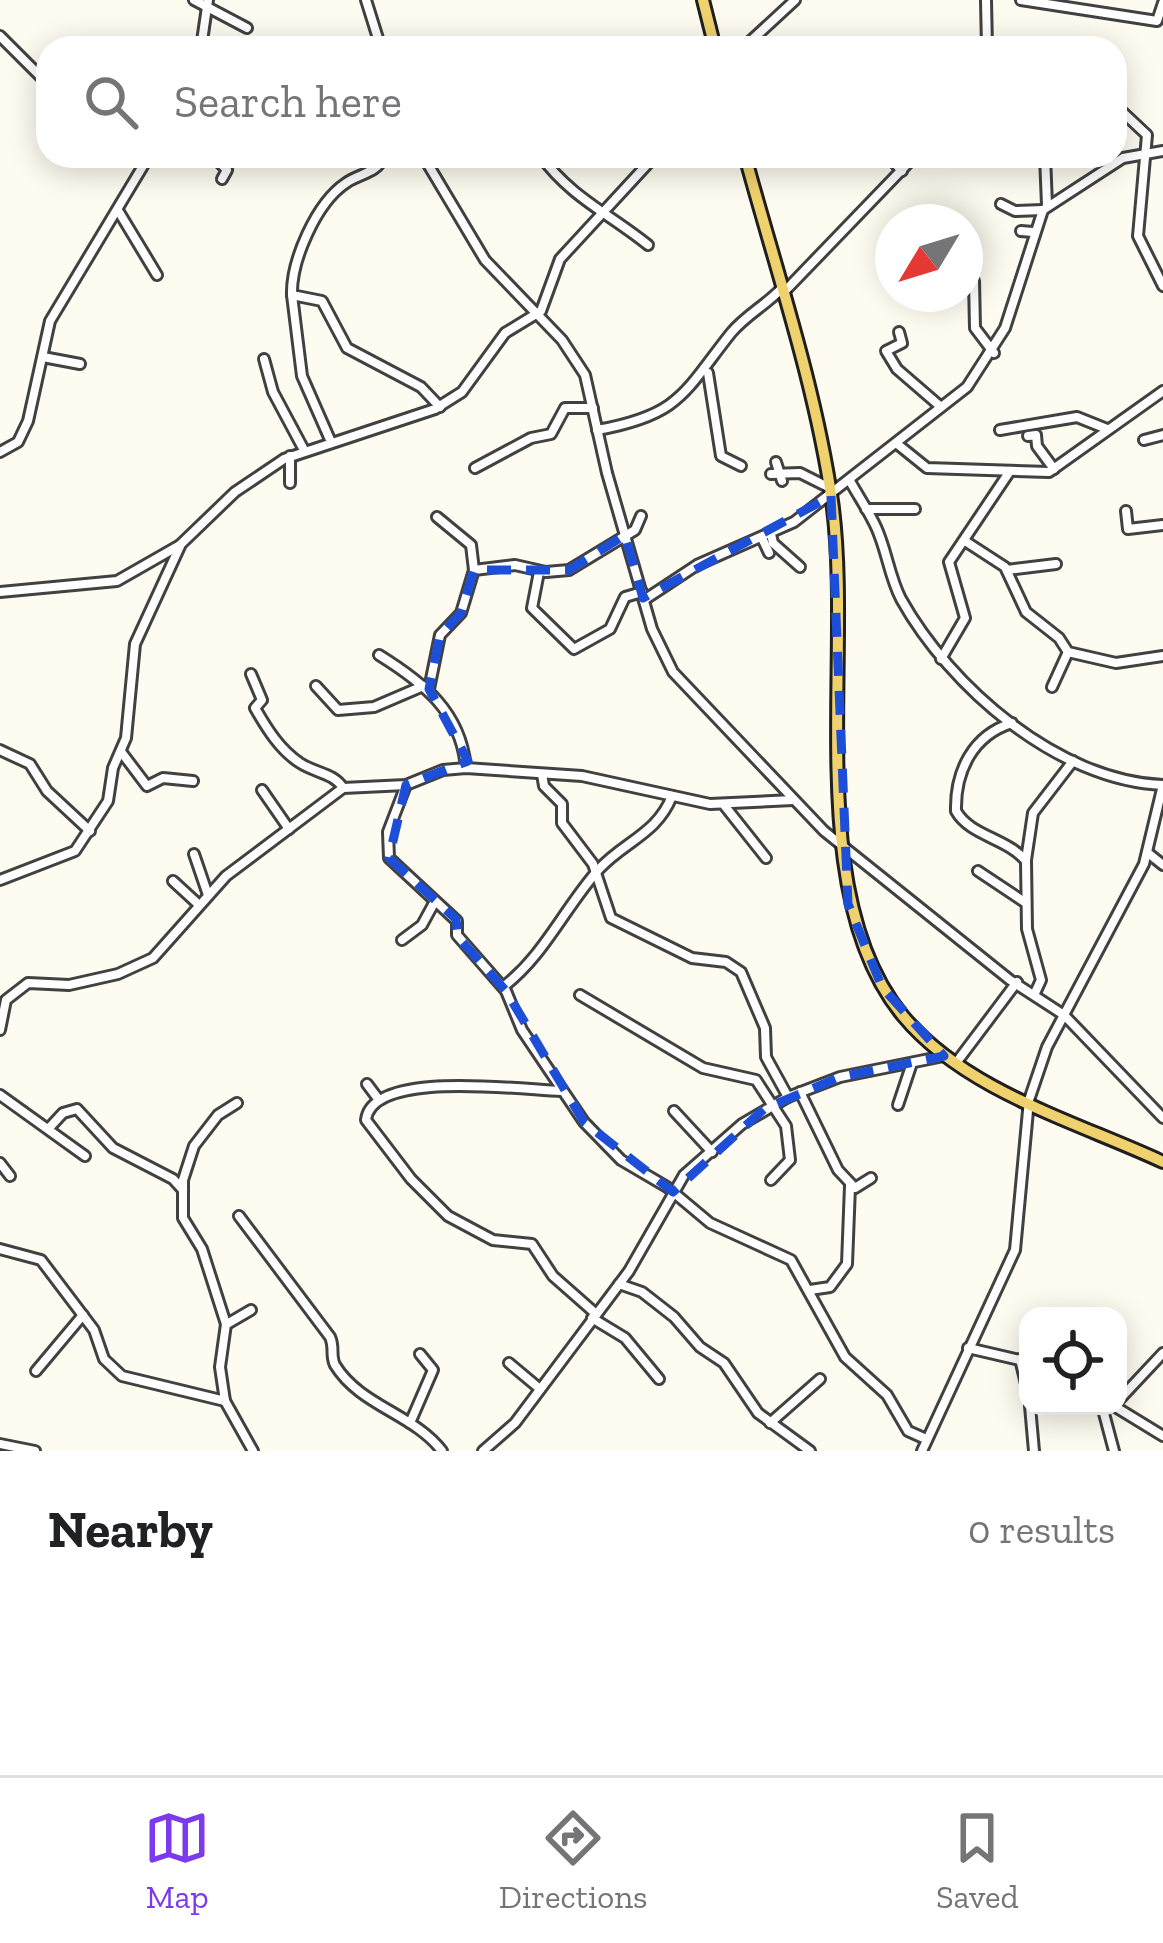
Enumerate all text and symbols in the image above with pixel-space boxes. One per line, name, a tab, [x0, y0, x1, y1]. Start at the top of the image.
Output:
search box	[36, 36, 1127, 168]
icon: search	[78, 69, 144, 135]
text: Search here	[174, 75, 402, 129]
north arrow	[875, 204, 983, 312]
map controls	[1019, 1307, 1127, 1415]
button: locate	[1019, 1307, 1127, 1415]
text: Nearby	[48, 1499, 213, 1560]
text: 0 results	[968, 1506, 1115, 1553]
tab: Map	[144, 1805, 210, 1916]
tab: Directions	[499, 1805, 648, 1916]
tab: Saved	[936, 1805, 1019, 1916]

